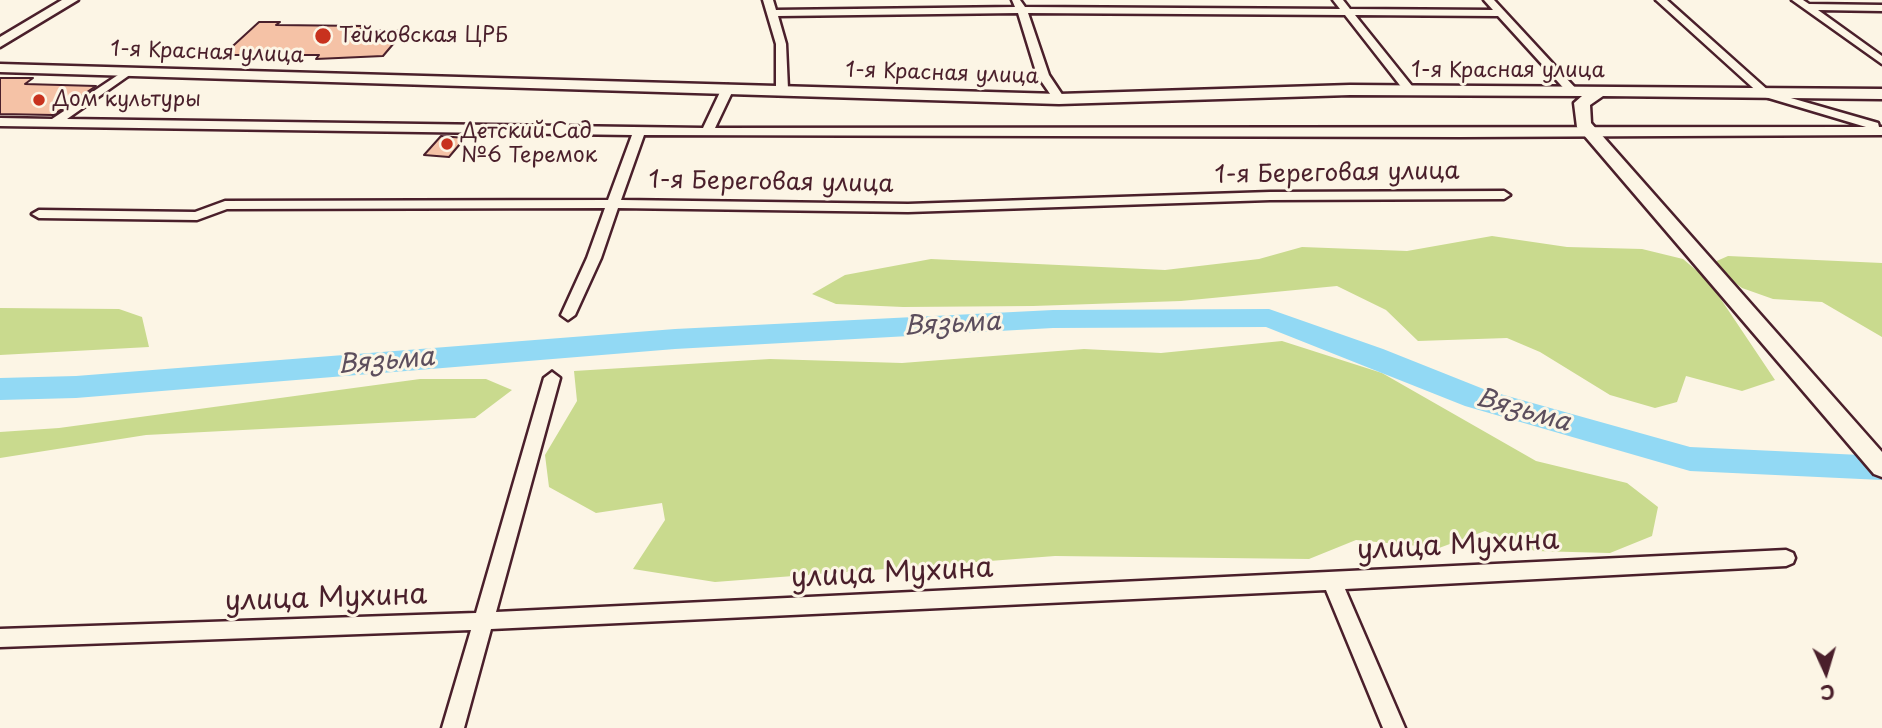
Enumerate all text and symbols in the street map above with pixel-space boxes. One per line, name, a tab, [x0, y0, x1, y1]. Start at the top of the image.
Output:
place label: Тейковская ЦРБ	[339, 23, 508, 49]
marker: Тейковская ЦРБ	[313, 26, 333, 46]
street label: 1-я Красная улица	[110, 37, 304, 69]
street label: 1-я Красная улица	[845, 58, 1039, 90]
street label: 1-я Красная улица	[1411, 58, 1605, 84]
place label: Дом культуры	[53, 87, 201, 113]
marker: Дом культуры	[31, 92, 47, 108]
place label: Детский Сад №6 Теремок	[461, 119, 597, 169]
marker: Детский Сад №6 Теремок	[439, 136, 455, 152]
street label: 1-я Береговая улица	[1214, 157, 1460, 191]
street label: 1-я Береговая улица	[648, 166, 894, 200]
water label: Вязьма	[903, 307, 1001, 343]
water label: Вязьма	[336, 342, 436, 382]
water label: Вязьма	[1472, 383, 1574, 439]
street label: улица Мухина	[1356, 524, 1560, 568]
street label: улица Мухина	[790, 552, 994, 596]
street label: улица Мухина	[224, 579, 428, 619]
north arrow	[1791, 637, 1861, 707]
text: С	[1819, 678, 1836, 707]

